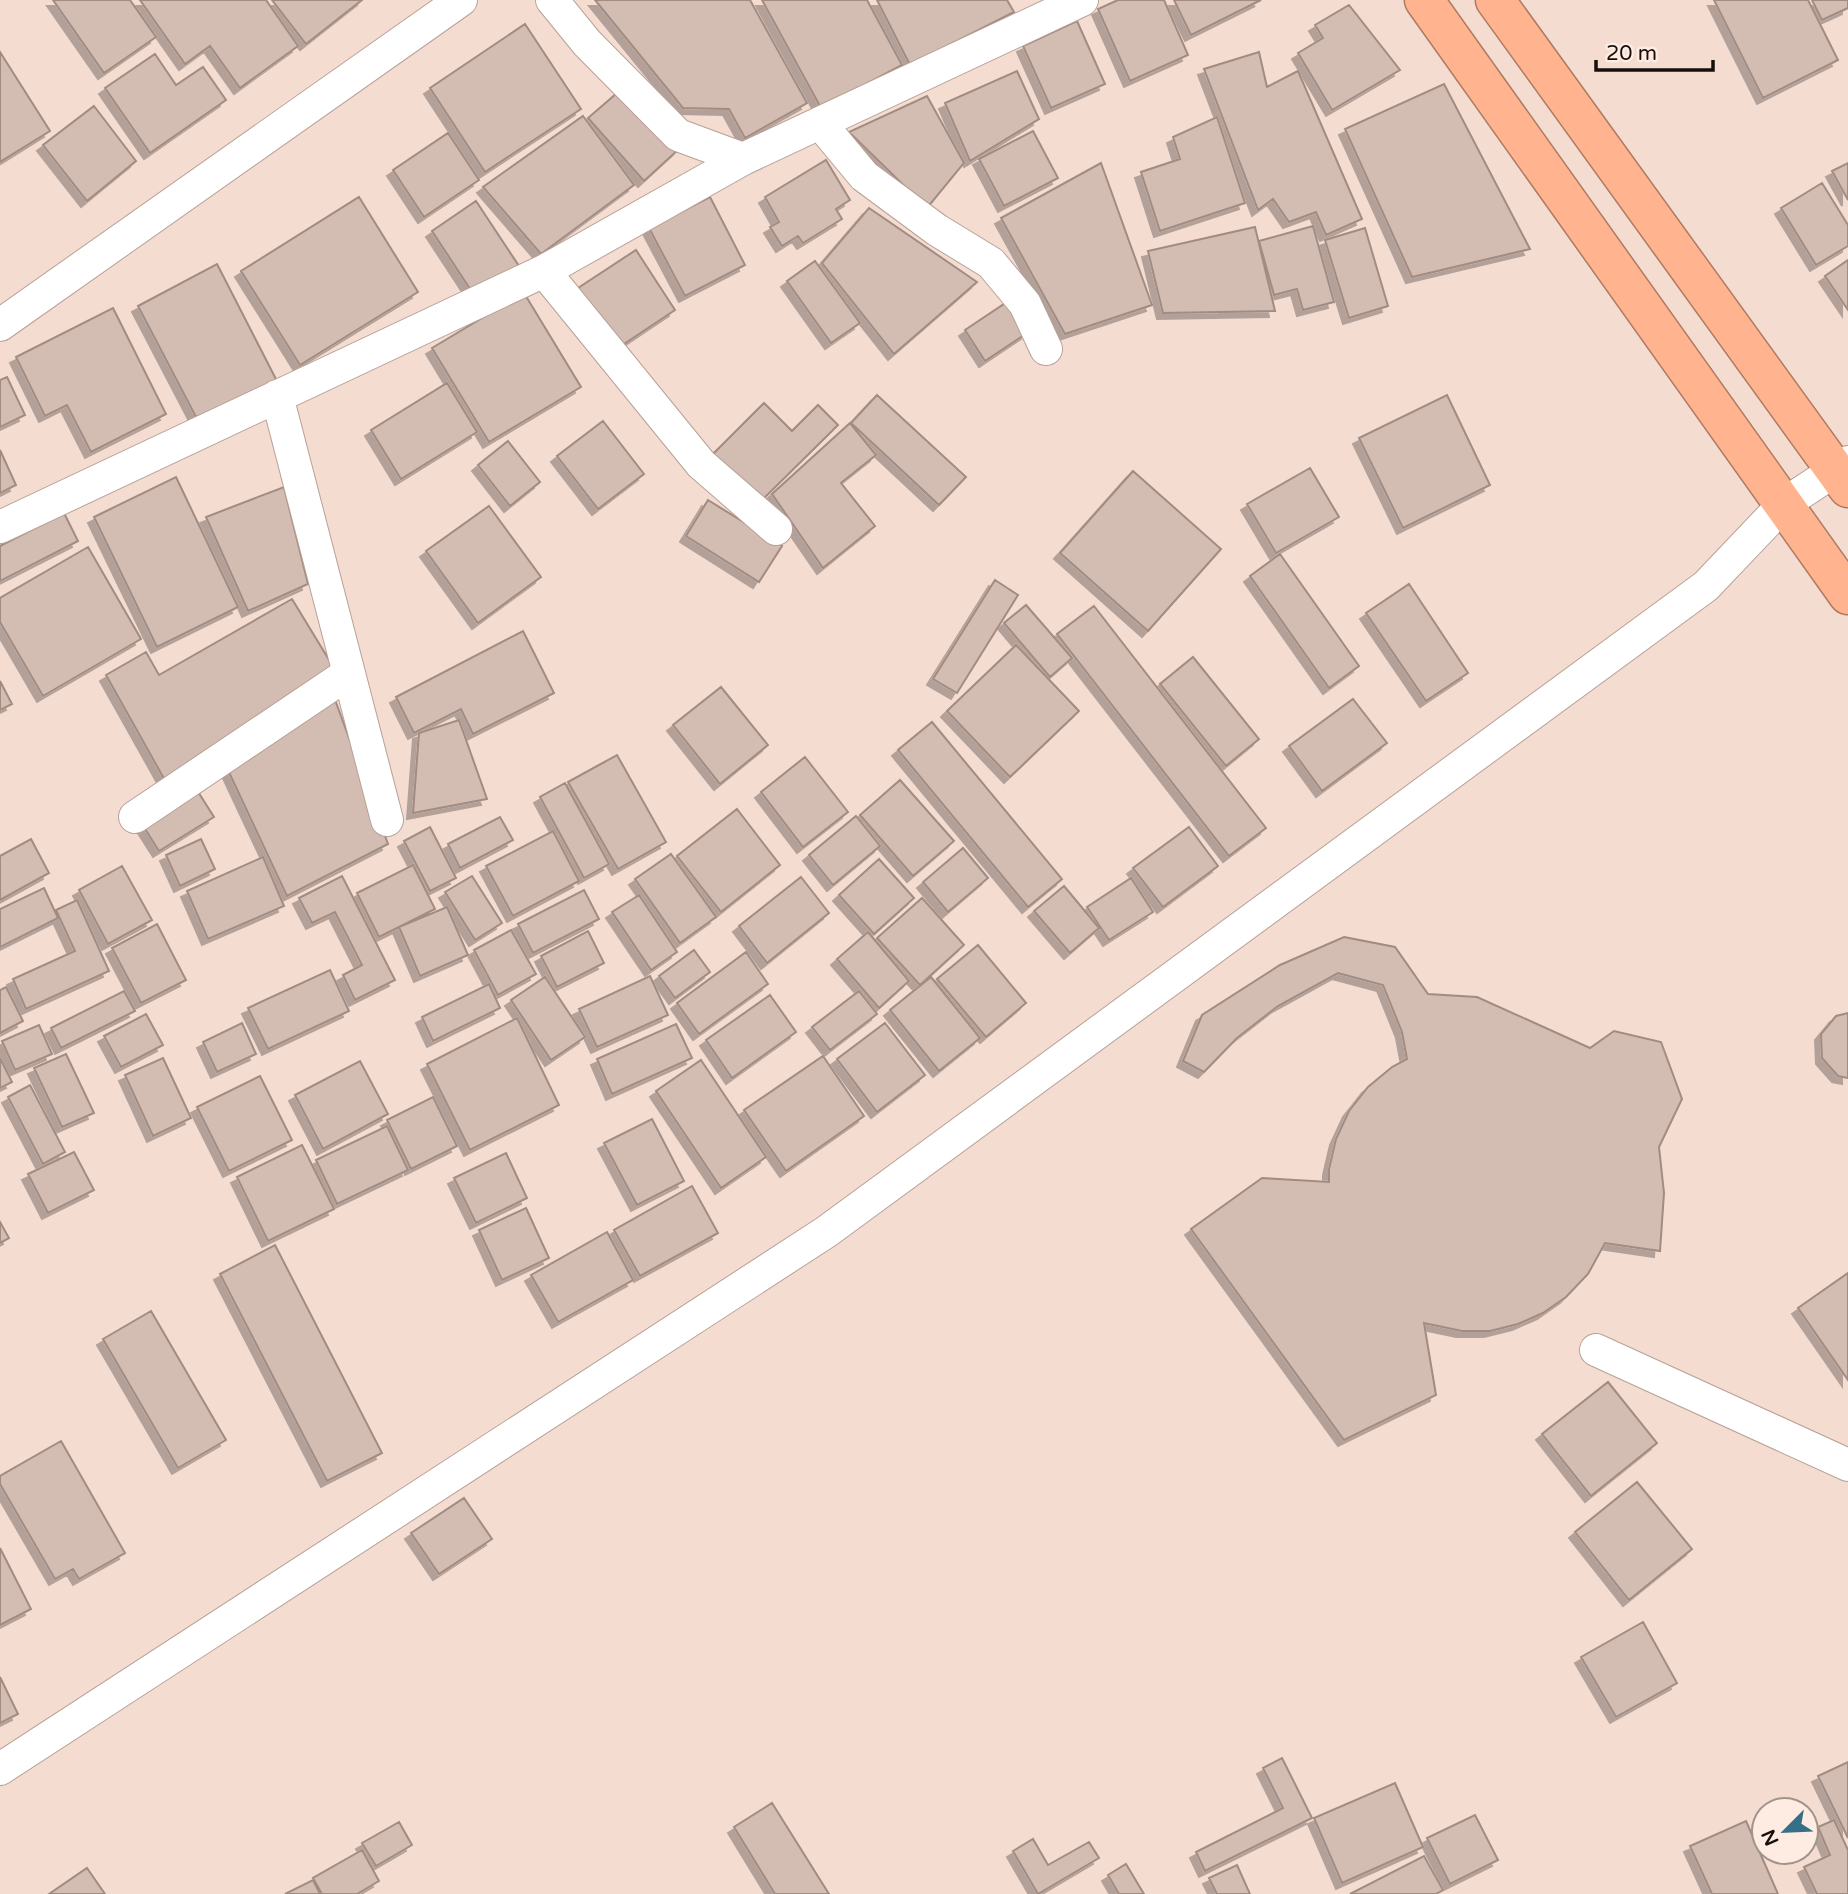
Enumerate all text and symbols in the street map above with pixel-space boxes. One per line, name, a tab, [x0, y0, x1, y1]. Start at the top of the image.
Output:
scale bar	[1596, 28, 1713, 72]
text: 20 m	[1606, 41, 1657, 66]
north arrow	[1750, 1796, 1820, 1866]
text: N	[1757, 1826, 1784, 1849]

